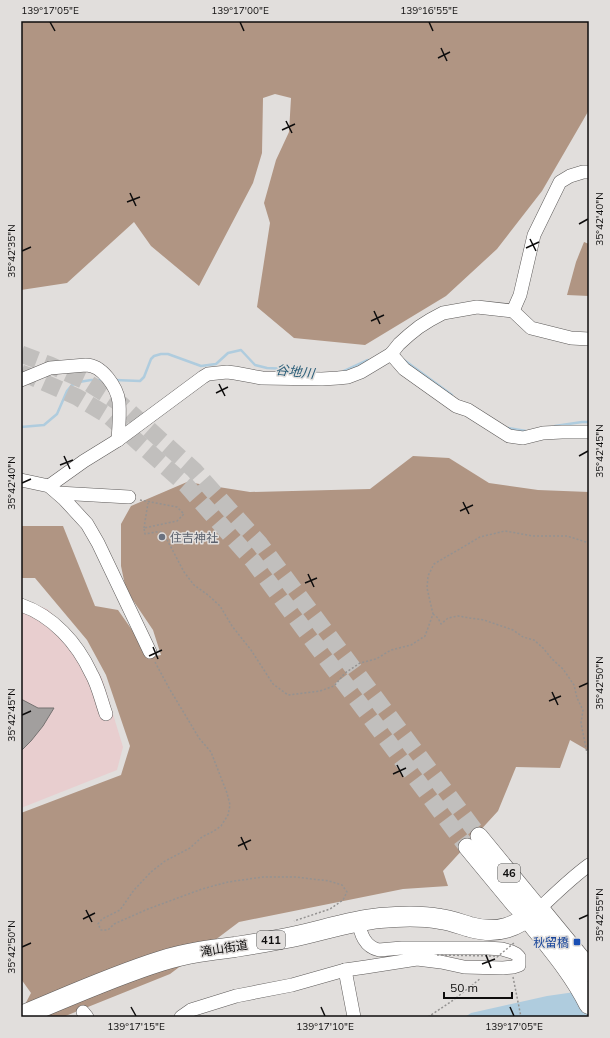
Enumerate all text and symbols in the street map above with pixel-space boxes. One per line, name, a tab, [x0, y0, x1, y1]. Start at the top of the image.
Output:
text: 139°17'05"E	[21, 4, 79, 17]
text: 139°17'00"E	[211, 4, 269, 17]
text: 139°16'55"E	[400, 4, 458, 17]
text: 35°42'40"N	[593, 192, 606, 246]
text: 35°42'35"N	[5, 224, 18, 278]
water label: 谷地川	[275, 361, 317, 381]
text: 35°42'45"N	[593, 424, 606, 478]
text: 35°42'40"N	[5, 456, 18, 510]
place label: 住吉神社	[170, 530, 218, 545]
marker: 住吉神社	[157, 532, 167, 542]
text: 35°42'50"N	[593, 656, 606, 710]
text: 35°42'45"N	[5, 688, 18, 742]
road number: 46	[498, 864, 520, 882]
text: 35°42'55"N	[593, 888, 606, 942]
text: 35°42'50"N	[5, 920, 18, 974]
road number: 411	[257, 931, 285, 949]
place label: 秋留橋	[533, 935, 569, 950]
street label: 滝山街道	[199, 937, 249, 959]
marker: 秋留橋	[572, 937, 582, 947]
scale bar	[444, 974, 512, 1000]
text: 50 m	[450, 980, 478, 995]
text: 139°17'15"E	[107, 1020, 165, 1033]
text: 139°17'10"E	[296, 1020, 354, 1033]
text: 139°17'05"E	[485, 1020, 543, 1033]

